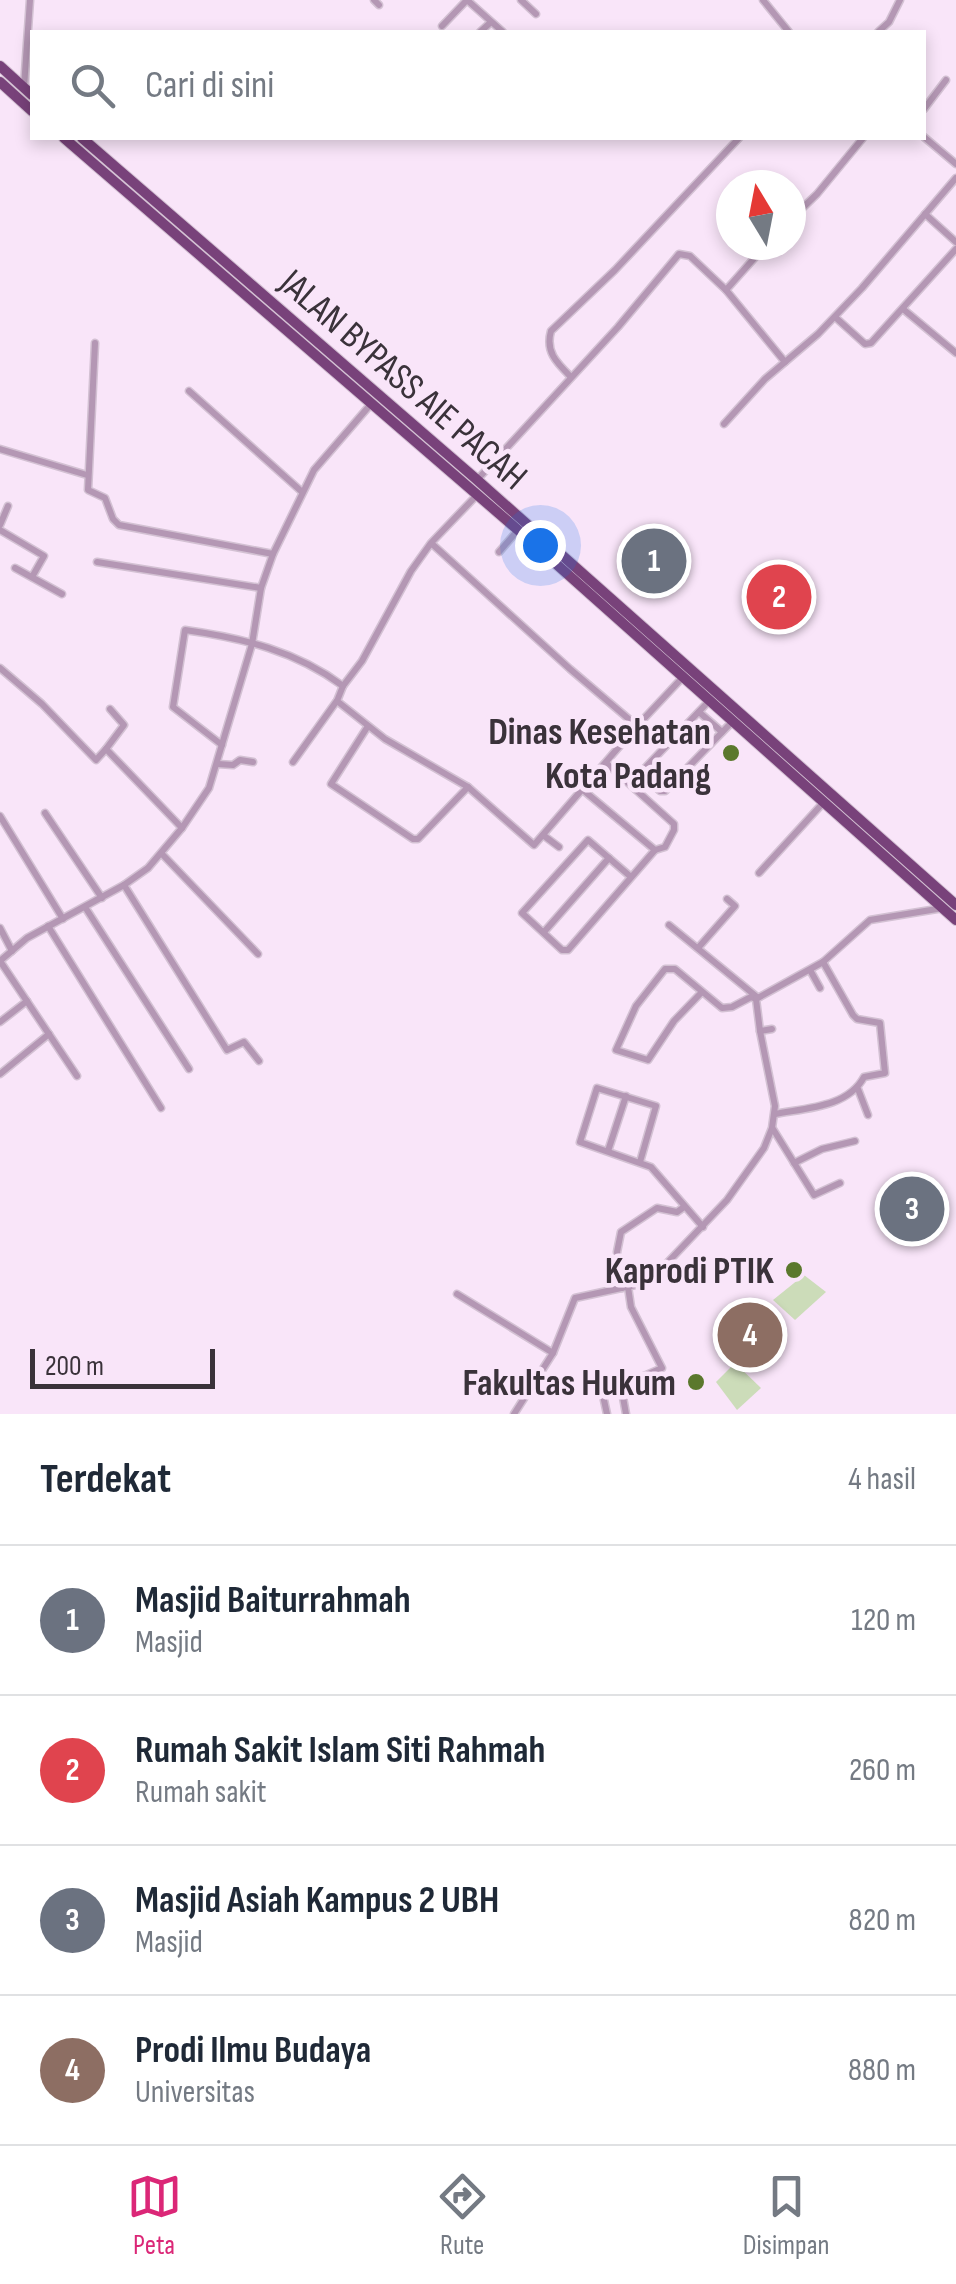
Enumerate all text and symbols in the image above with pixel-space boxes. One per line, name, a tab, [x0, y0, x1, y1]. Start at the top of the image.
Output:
search box	[30, 30, 926, 140]
icon: search	[65, 58, 120, 113]
text: Cari di sini	[145, 63, 274, 108]
north arrow	[716, 170, 806, 260]
street label: JALAN BYPASS AIE PACAH	[269, 260, 536, 500]
your location	[515, 520, 566, 571]
pin: 1	[622, 524, 686, 598]
pin: 2	[746, 560, 812, 634]
place label: Dinas Kesehatan Kota Padang	[488, 710, 711, 799]
marker: Dinas Kesehatan Kota Padang	[720, 742, 742, 764]
pin: 3	[880, 1172, 944, 1246]
place label: Kaprodi PTIK	[605, 1249, 774, 1294]
marker: Kaprodi PTIK	[783, 1259, 805, 1281]
pin: 4	[718, 1298, 782, 1372]
scale bar	[30, 1344, 215, 1388]
text: 200 m	[45, 1350, 104, 1383]
place label: Fakultas Hukum	[462, 1361, 676, 1406]
marker: Fakultas Hukum	[685, 1371, 707, 1393]
text: Terdekat	[40, 1454, 171, 1505]
text: 4 hasil	[848, 1460, 916, 1499]
text: Masjid Baiturrahmah	[135, 1578, 411, 1623]
text: 1	[66, 1601, 79, 1640]
text: 120 m	[851, 1601, 916, 1640]
text: Masjid	[135, 1623, 203, 1662]
text: Rumah Sakit Islam Siti Rahmah	[135, 1728, 545, 1773]
text: 2	[65, 1751, 80, 1790]
text: 260 m	[849, 1751, 916, 1790]
text: Rumah sakit	[135, 1773, 266, 1812]
text: Masjid Asiah Kampus 2 UBH	[135, 1878, 499, 1923]
text: 3	[65, 1901, 80, 1940]
text: 820 m	[848, 1901, 916, 1940]
text: Masjid	[135, 1923, 203, 1962]
text: Prodi Ilmu Budaya	[135, 2028, 371, 2073]
text: 4	[65, 2051, 80, 2090]
text: 880 m	[848, 2051, 916, 2090]
text: Universitas	[135, 2073, 255, 2112]
tab: Peta	[127, 2169, 182, 2262]
tab: Rute	[435, 2169, 490, 2262]
tab: Disimpan	[743, 2169, 829, 2262]

